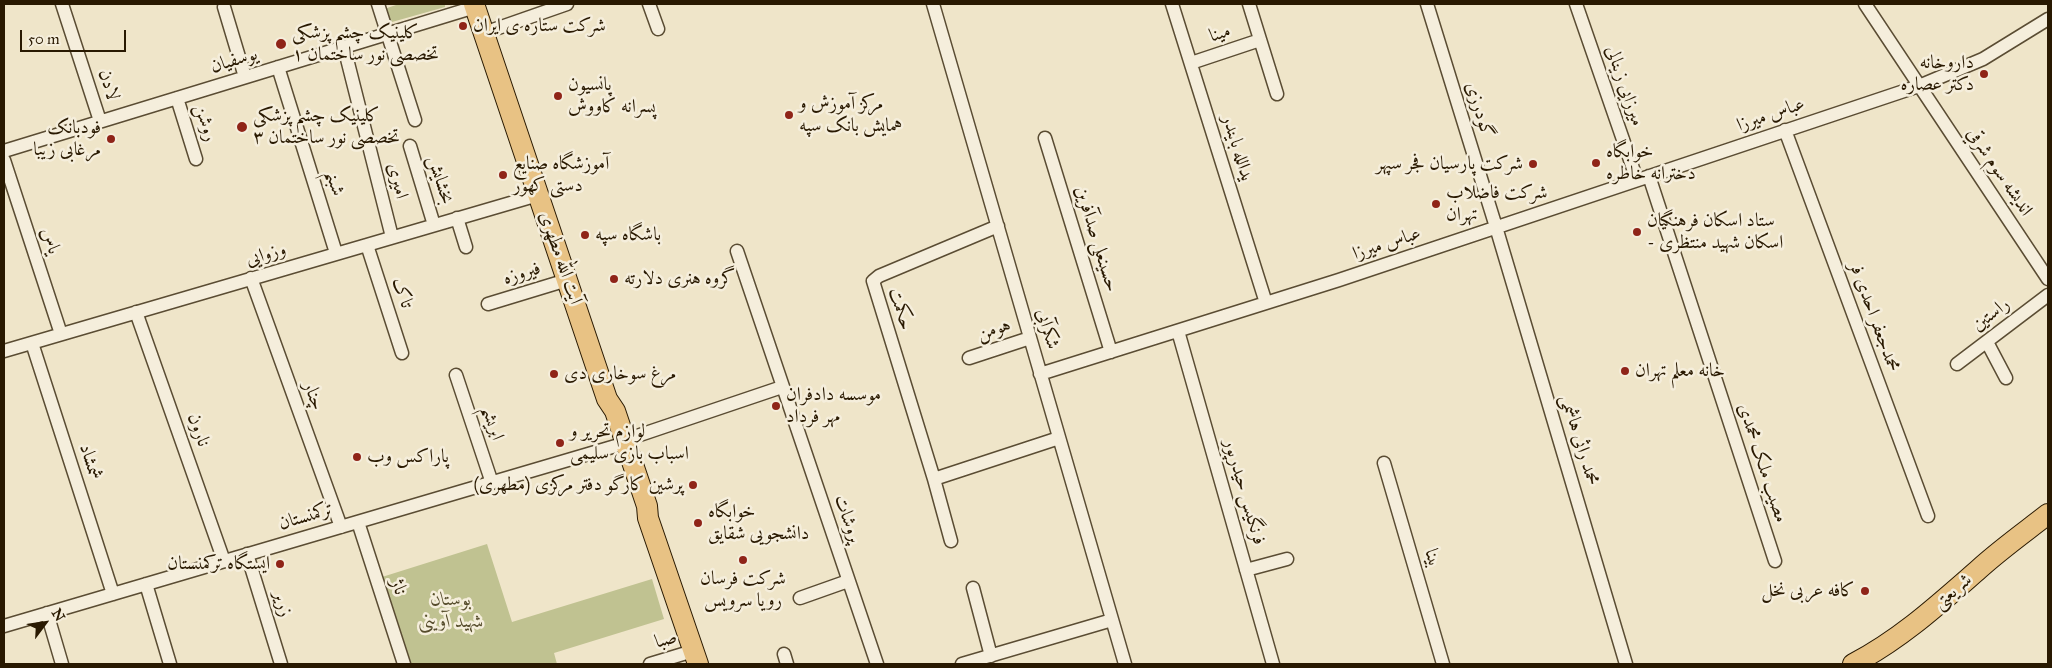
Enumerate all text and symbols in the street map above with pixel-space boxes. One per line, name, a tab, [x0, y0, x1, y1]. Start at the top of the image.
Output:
place label: شرکت ستاره ی ایران	[473, 15, 606, 37]
scale bar	[22, 20, 129, 52]
marker: شرکت ستاره ی ایران	[457, 20, 469, 32]
street label: مینا	[1206, 20, 1234, 48]
place label: کلینیک چشم پزشکی تخصصی نور ساختمان ۱	[292, 22, 439, 66]
text: 50 m	[28, 30, 60, 48]
marker: کلینیک چشم پزشکی تخصصی نور ساختمان ۱	[274, 37, 288, 51]
street label: یوسفیان	[208, 43, 260, 79]
street label: میرزایی زینالی	[1600, 43, 1648, 129]
place label: داروخانه دکتر عصاره	[1900, 52, 1974, 96]
street label: لادن	[92, 66, 124, 104]
marker: داروخانه دکتر عصاره	[1978, 68, 1990, 80]
place label: پانسیون پسرانه کاووش	[568, 74, 656, 118]
street label: گودرزی	[1460, 79, 1498, 141]
marker: پانسیون پسرانه کاووش	[552, 90, 564, 102]
place label: مرکز آموزش و همایش بانک سپه	[799, 93, 902, 137]
street label: عباس میرزا	[1734, 93, 1808, 137]
street label: روشن	[189, 102, 221, 144]
place label: کلینیک چشم پزشکی تخصصی نور ساختمان ۳	[253, 105, 400, 149]
marker: مرکز آموزش و همایش بانک سپه	[783, 109, 795, 121]
street label: یدالله بایندر	[1216, 112, 1258, 184]
place label: فودبانک مرغابی زیبا	[33, 117, 101, 161]
marker: کلینیک چشم پزشکی تخصصی نور ساختمان ۳	[235, 120, 249, 134]
street label: اندیشه سوم شرقي	[1961, 123, 2037, 221]
marker: فودبانک مرغابی زیبا	[105, 133, 117, 145]
place label: خوابگاه دخترانه خاطره	[1606, 141, 1696, 185]
street label: بخشایش	[422, 153, 458, 207]
place label: آموزشگاه صنایع دستی کهور	[513, 153, 609, 197]
place label: شرکت پارسیان فجر سپهر	[1376, 153, 1523, 175]
marker: خوابگاه دخترانه خاطره	[1590, 157, 1602, 169]
marker: شرکت پارسیان فجر سپهر	[1527, 158, 1539, 170]
street label: امیری	[382, 161, 412, 201]
street label: شبنم	[319, 167, 349, 199]
marker: آموزشگاه صنایع دستی کهور	[497, 169, 509, 181]
place label: شرکت فاضلاب تهران	[1446, 182, 1548, 226]
street label: حسینعلی صدآفرین	[1069, 183, 1123, 295]
marker: شرکت فاضلاب تهران	[1430, 198, 1442, 210]
street label: آیت الله مطهری	[533, 208, 587, 308]
place label: ستاد اسکان فرهنگیان - اسکان شهید منتظری	[1647, 210, 1783, 254]
street label: عباس میرزا	[1350, 222, 1424, 266]
place label: باشگاه سپه	[595, 224, 661, 246]
street label: یاس	[35, 225, 65, 257]
marker: ستاد اسکان فرهنگیان - اسکان شهید منتظری	[1631, 226, 1643, 238]
marker: باشگاه سپه	[579, 229, 591, 241]
street label: وزوایی	[243, 238, 289, 272]
street label: فیروزه	[500, 258, 544, 290]
street label: محمدجعفر احدی فر	[1844, 259, 1904, 375]
place label: گروه هنری دلارته	[624, 268, 735, 290]
marker: گروه هنری دلارته	[608, 273, 620, 285]
street label: تاک	[386, 275, 418, 311]
street label: حکمت	[883, 285, 917, 333]
street label: راستین	[1968, 293, 2014, 337]
street label: شکرآبی	[1030, 306, 1064, 352]
street label: هومن	[974, 314, 1014, 346]
place label: خانه معلم تهران	[1635, 360, 1725, 382]
place label: مرغ سوخاری دی	[564, 363, 676, 385]
marker: خانه معلم تهران	[1619, 365, 1631, 377]
marker: مرغ سوخاری دی	[548, 368, 560, 380]
street label: چنار	[297, 378, 329, 414]
place label: موسسه دادفران مهر فرداد	[786, 384, 881, 428]
street label: محمد راثی هاشمی	[1554, 392, 1604, 488]
marker: موسسه دادفران مهر فرداد	[770, 400, 782, 412]
street label: مصیب ملک محمدی	[1732, 400, 1792, 526]
street label: ابریشم	[476, 403, 508, 443]
street label: نارون	[182, 410, 214, 450]
place label: لوازم تحریر و اسباب بازی سلیمی	[570, 421, 689, 465]
street label: فرنگیس حیدرپور	[1218, 436, 1270, 548]
marker: لوازم تحریر و اسباب بازی سلیمی	[554, 437, 566, 449]
street label: شمشاد	[73, 441, 107, 483]
place label: پاراکس وب	[367, 446, 449, 468]
marker: پاراکس وب	[351, 451, 363, 463]
place label: پرشین کارگو دفتر مرکزی (مطهری)	[474, 474, 683, 496]
marker: پرشین کارگو دفتر مرکزی (مطهری)	[687, 479, 699, 491]
street label: پروشات	[828, 492, 866, 546]
street label: ترکمنستان	[276, 498, 336, 536]
place label: خوابگاه دانشجویی شقایق	[708, 501, 809, 545]
marker: خوابگاه دانشجویی شقایق	[692, 517, 704, 529]
street label: بینا	[1419, 546, 1445, 570]
place label: ایستگاه ترکمنستان	[167, 553, 270, 575]
marker: شرکت فرسان رویا سرویس	[737, 554, 749, 566]
marker: ایستگاه ترکمنستان	[274, 558, 286, 570]
place label: شرکت فرسان رویا سرویس	[700, 568, 786, 612]
street label: شریعتی	[1929, 569, 1977, 615]
street label: ناژ	[385, 576, 411, 598]
place label: کافه عربی نخل	[1761, 580, 1855, 602]
marker: کافه عربی نخل	[1859, 585, 1871, 597]
street label: زریر	[267, 588, 297, 620]
park label: بوستان شهید آوینی	[418, 589, 484, 633]
north arrow	[20, 598, 70, 648]
text: N	[48, 606, 69, 624]
street label: صبا	[652, 626, 680, 654]

